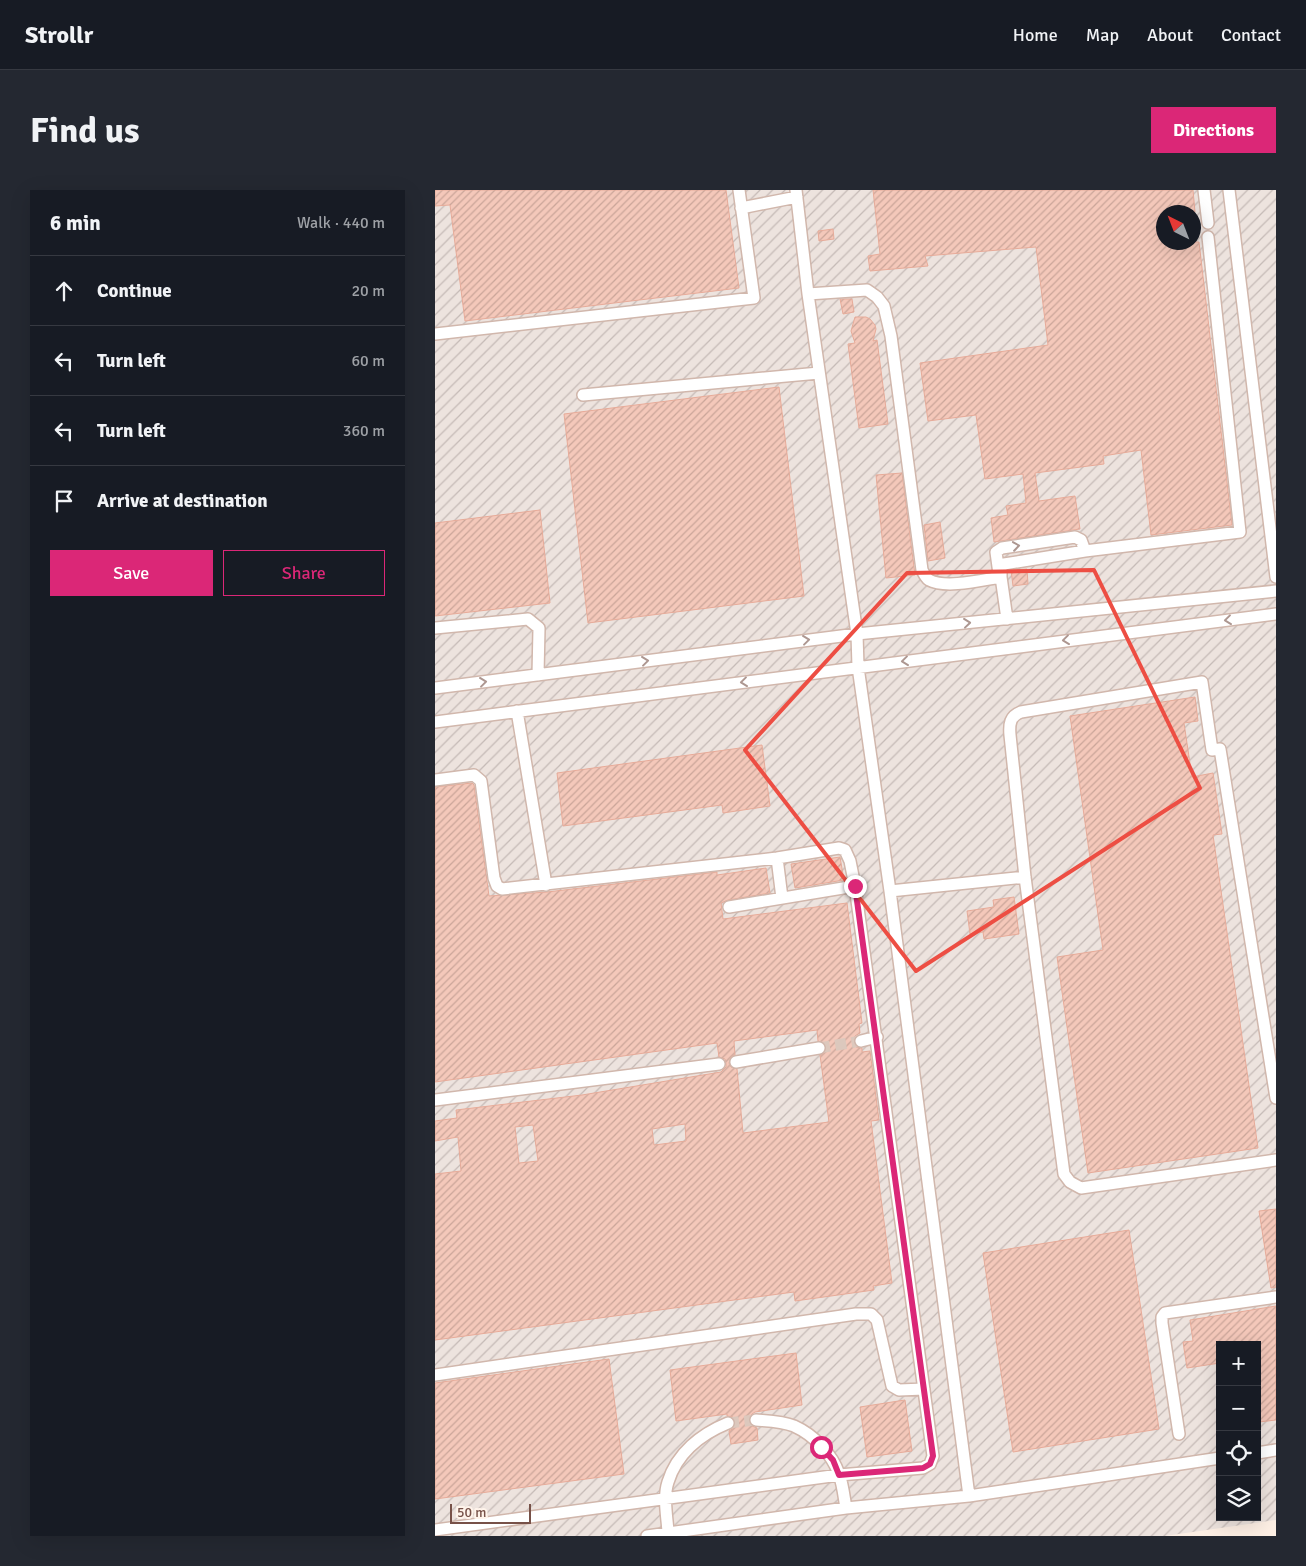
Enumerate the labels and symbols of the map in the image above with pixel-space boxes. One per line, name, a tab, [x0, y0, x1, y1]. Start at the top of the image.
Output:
north arrow	[1156, 205, 1201, 250]
one-way arrow	[1012, 541, 1021, 551]
one-way arrow	[1223, 614, 1231, 625]
one-way arrow	[964, 618, 972, 629]
one-way arrow	[802, 635, 810, 646]
one-way arrow	[1062, 635, 1071, 645]
one-way arrow	[901, 655, 909, 666]
one-way arrow	[641, 656, 649, 667]
one-way arrow	[740, 676, 748, 687]
one-way arrow	[480, 677, 488, 688]
route end	[844, 875, 867, 898]
route start	[810, 1436, 833, 1459]
scale bar	[450, 1501, 531, 1524]

